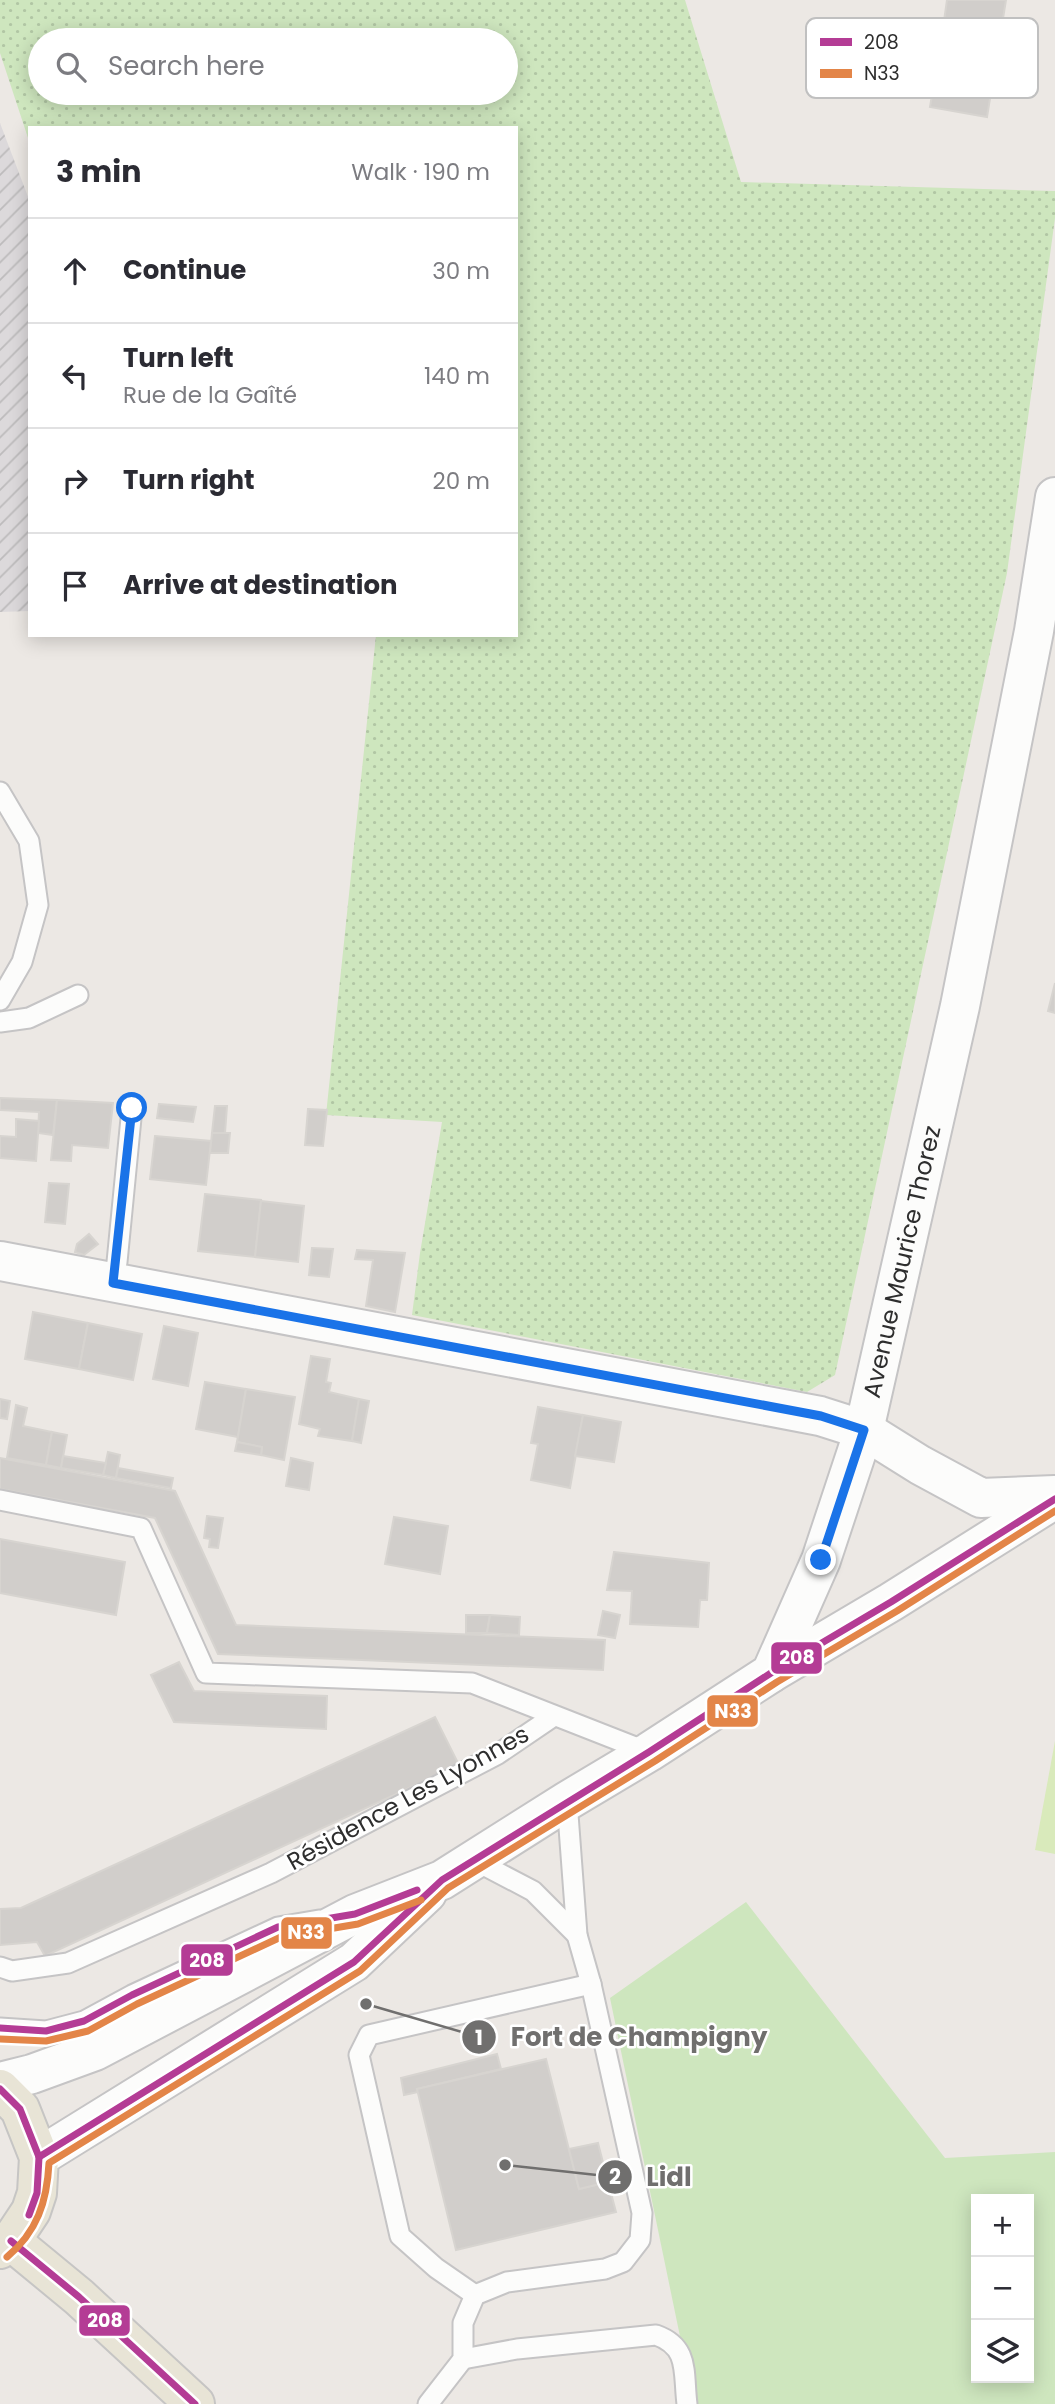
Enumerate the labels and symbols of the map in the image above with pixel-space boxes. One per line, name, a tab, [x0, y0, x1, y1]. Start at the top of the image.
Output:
legend	[806, 18, 1038, 98]
text: 208	[864, 29, 899, 56]
text: N33	[864, 60, 900, 87]
route start	[116, 1092, 147, 1123]
street label: Avenue Maurice Thorez	[855, 1122, 948, 1401]
route end	[805, 1544, 836, 1575]
line badge: 208	[770, 1641, 823, 1675]
text: 208	[779, 1644, 815, 1671]
line badge: N33	[706, 1694, 759, 1728]
text: N33	[714, 1698, 752, 1725]
street label: Résidence Les Lyonnes	[281, 1717, 535, 1878]
line badge: N33	[280, 1916, 333, 1950]
text: N33	[287, 1919, 325, 1946]
line badge: 208	[180, 1943, 234, 1977]
text: 208	[189, 1947, 225, 1974]
callout: Fort de Champigny	[461, 2014, 781, 2061]
text: Fort de Champigny	[511, 2019, 768, 2055]
text: 1	[475, 2023, 483, 2052]
callout: Lidl	[597, 2154, 706, 2201]
text: Lidl	[646, 2159, 692, 2195]
text: 2	[609, 2162, 621, 2191]
line badge: 208	[78, 2304, 131, 2337]
text: 208	[87, 2307, 123, 2334]

